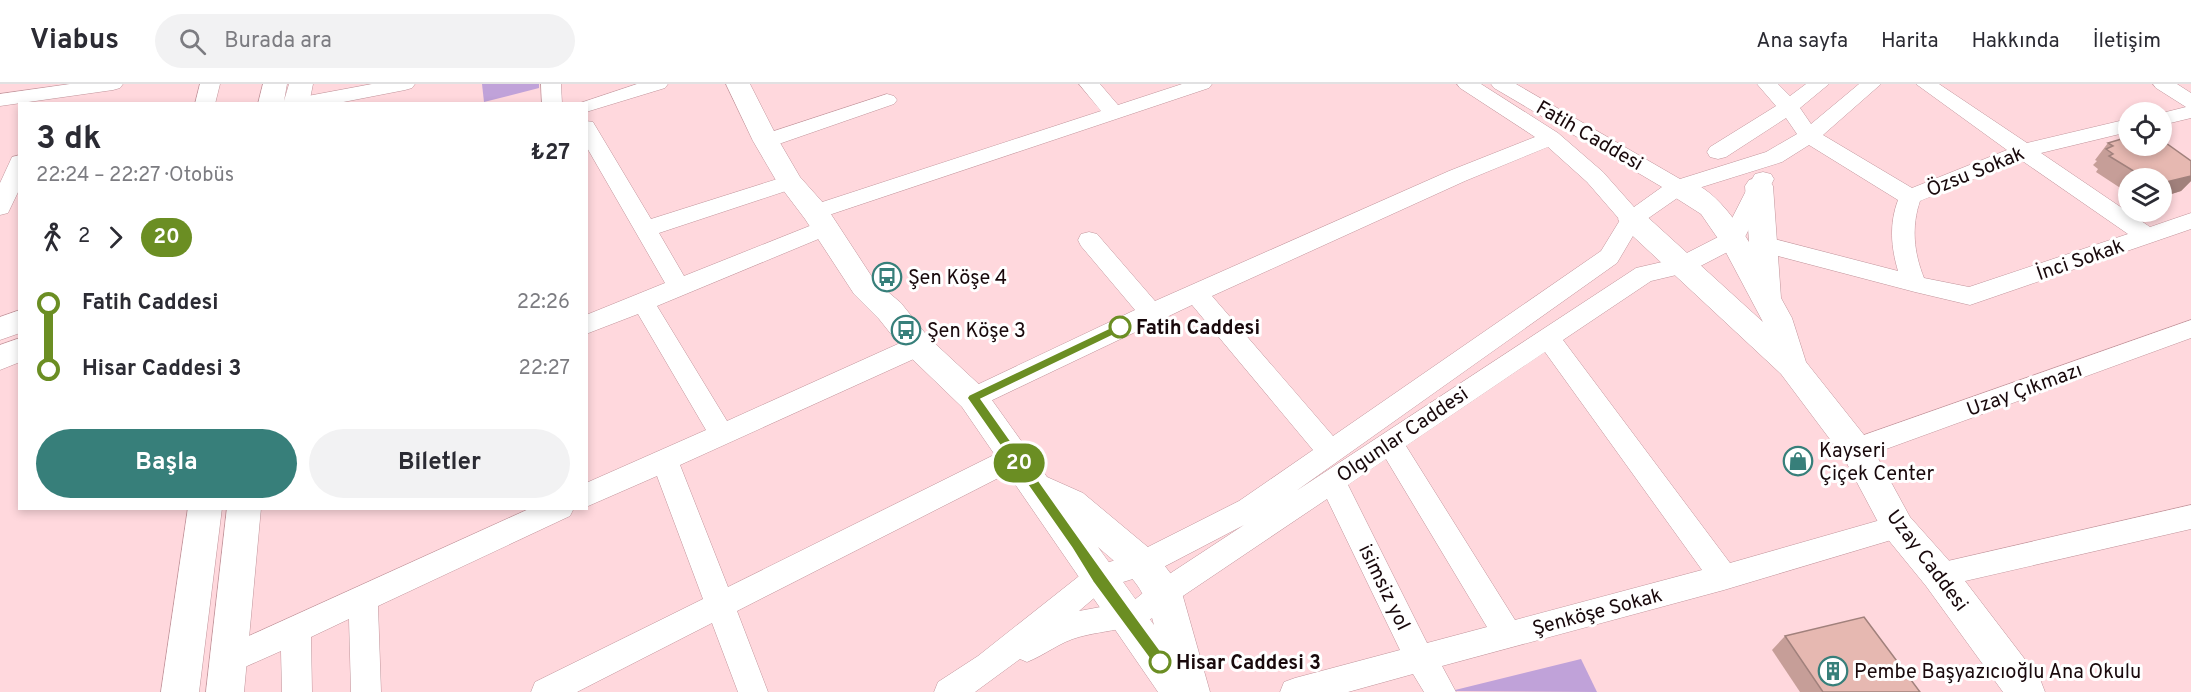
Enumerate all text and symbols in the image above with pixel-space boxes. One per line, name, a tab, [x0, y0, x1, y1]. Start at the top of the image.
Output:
search box	[155, 14, 575, 68]
text: Viabus	[30, 23, 119, 59]
icon: search	[176, 25, 209, 58]
text: Burada ara	[224, 28, 332, 55]
text: Ana sayfa	[1756, 28, 1848, 55]
text: Harita	[1881, 28, 1939, 55]
text: Hakkında	[1972, 28, 2060, 55]
text: İletişim	[2093, 28, 2161, 55]
street label: Fatih Caddesi	[1531, 96, 1647, 178]
map controls	[2118, 102, 2172, 222]
button: locate	[2118, 102, 2172, 156]
text: 3 dk	[36, 119, 102, 161]
text: ₺27	[531, 140, 570, 167]
street label: Özsu Sokak	[1923, 141, 2029, 204]
text: 22:24 – 22:27 · Otobüs	[36, 163, 234, 189]
button: layers	[2118, 168, 2172, 222]
icon: walk	[36, 221, 69, 254]
icon: forward	[99, 221, 132, 254]
text: 2	[78, 224, 90, 250]
text: 20	[153, 224, 180, 251]
street label: İnci Sokak	[2033, 233, 2128, 288]
bus stop icon: Şen Köşe 4	[871, 261, 903, 293]
place label: Şen Köşe 4	[908, 266, 1007, 292]
text: Fatih Caddesi	[82, 290, 219, 317]
text: 22:26	[517, 290, 570, 316]
bus stop icon: Şen Köşe 3	[890, 314, 922, 346]
marker: Fatih Caddesi	[1109, 316, 1131, 338]
place label: Fatih Caddesi	[1136, 316, 1260, 342]
place label: Şen Köşe 3	[927, 319, 1026, 345]
text: Hisar Caddesi 3	[82, 356, 241, 383]
text: 22:27	[519, 356, 570, 382]
street label: Uzay Çıkmazı	[1963, 358, 2086, 424]
street label: Olgunlar Caddesi	[1332, 382, 1474, 489]
button: Başla	[36, 429, 297, 498]
button: Biletler	[309, 429, 570, 498]
place label: Kayseri Çiçek Center	[1819, 439, 1935, 488]
line badge: 20	[992, 444, 1046, 482]
shop icon: Kayseri Çiçek Center	[1782, 445, 1814, 477]
text: 20	[1006, 450, 1032, 477]
street label: Uzay Caddesi	[1880, 505, 1973, 617]
street label: isimsiz yol	[1351, 541, 1415, 635]
street label: Şenköşe Sokak	[1530, 583, 1665, 643]
marker: Hisar Caddesi 3	[1149, 651, 1171, 673]
place label: Hisar Caddesi 3	[1176, 651, 1321, 677]
building icon: Pembe Başyazıcıoğlu Ana Okulu	[1817, 655, 1849, 687]
place label: Pembe Başyazıcıoğlu Ana Okulu	[1854, 660, 2141, 686]

